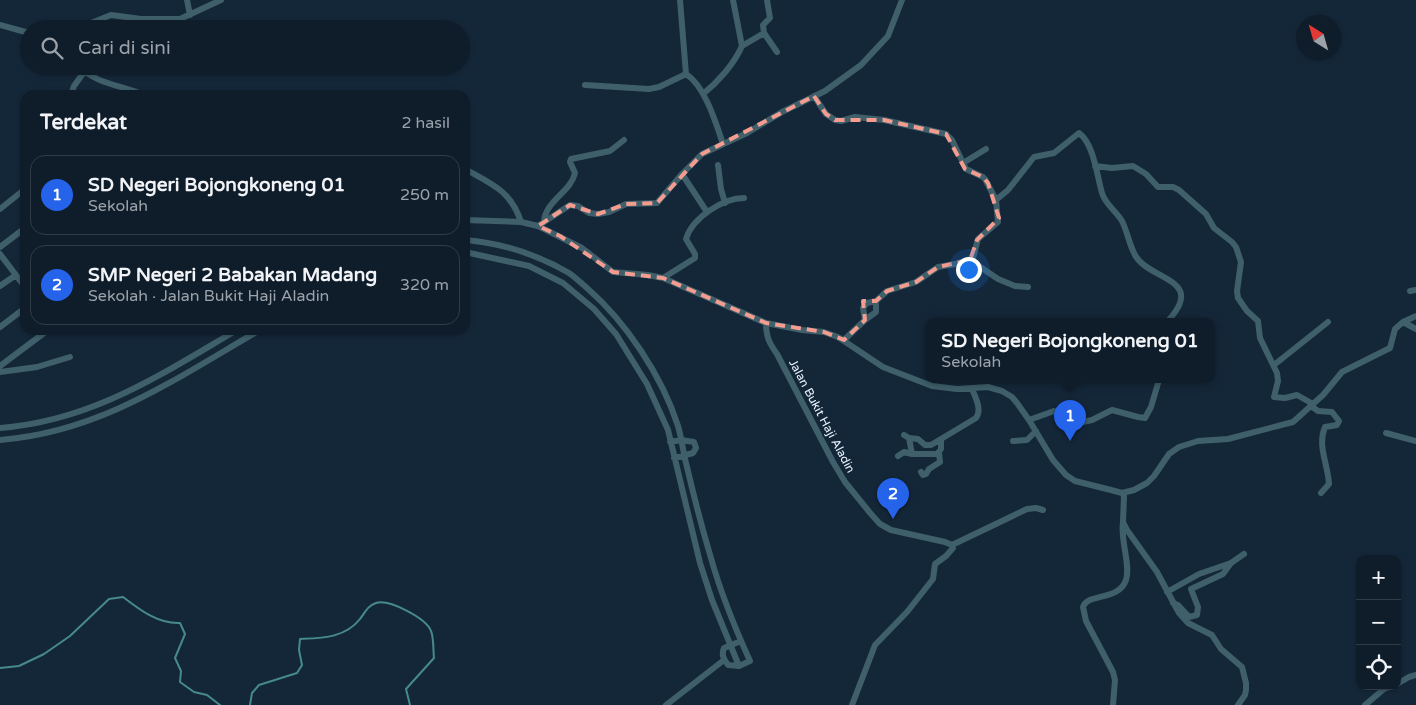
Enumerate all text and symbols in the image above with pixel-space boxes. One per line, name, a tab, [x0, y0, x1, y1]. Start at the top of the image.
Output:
north arrow	[1296, 15, 1341, 60]
search box	[20, 20, 470, 75]
icon: search	[38, 34, 66, 62]
text: Cari di sini	[78, 37, 171, 59]
text: Terdekat	[40, 110, 127, 135]
text: 2 hasil	[401, 113, 450, 133]
text: SD Negeri Bojongkoneng 01	[88, 174, 345, 196]
text: 1	[52, 185, 62, 205]
text: 250 m	[400, 185, 449, 205]
text: Sekolah	[88, 196, 148, 216]
your location	[956, 257, 982, 283]
text: SMP Negeri 2 Babakan Madang	[88, 264, 377, 286]
text: 2	[52, 275, 62, 295]
text: 320 m	[400, 275, 449, 295]
text: Sekolah · Jalan Bukit Haji Aladin	[88, 286, 329, 306]
popup	[925, 318, 1215, 383]
text: SD Negeri Bojongkoneng 01	[941, 330, 1199, 352]
text: Sekolah	[941, 352, 1001, 372]
street label: Jalan Bukit Haji Aladin	[786, 357, 858, 475]
pin: 1	[1054, 400, 1086, 441]
pin: 2	[877, 478, 909, 519]
map controls	[1356, 555, 1401, 690]
button: +	[1356, 555, 1401, 600]
button: −	[1356, 600, 1401, 645]
button: locate	[1356, 645, 1401, 690]

